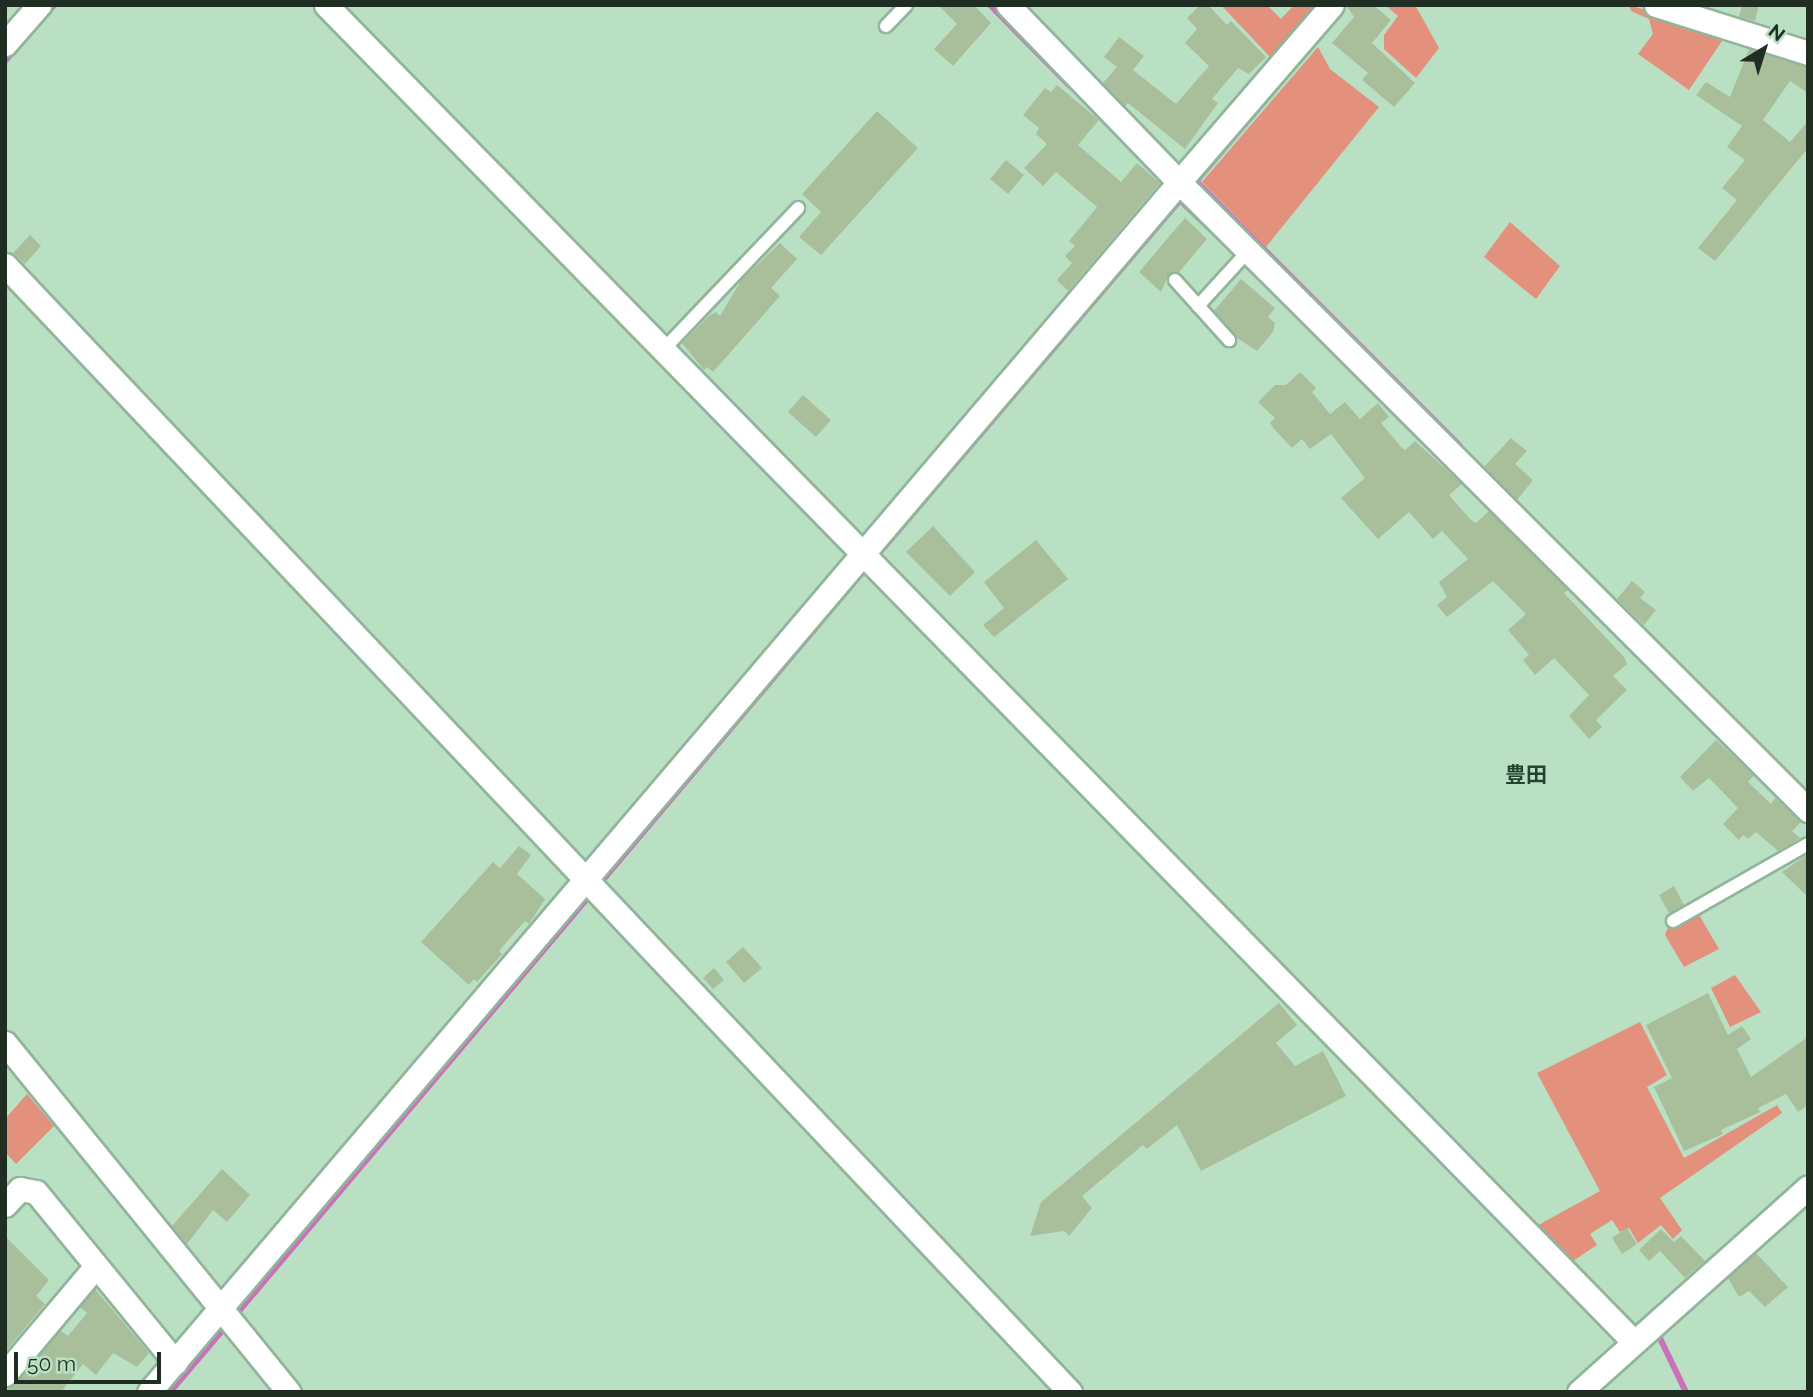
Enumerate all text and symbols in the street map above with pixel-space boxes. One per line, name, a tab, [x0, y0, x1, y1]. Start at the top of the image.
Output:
north arrow	[1729, 14, 1799, 84]
text: N	[1764, 19, 1789, 46]
district label: 豊田	[1505, 762, 1547, 788]
scale bar	[18, 1338, 164, 1382]
text: 50 m	[27, 1351, 76, 1376]

